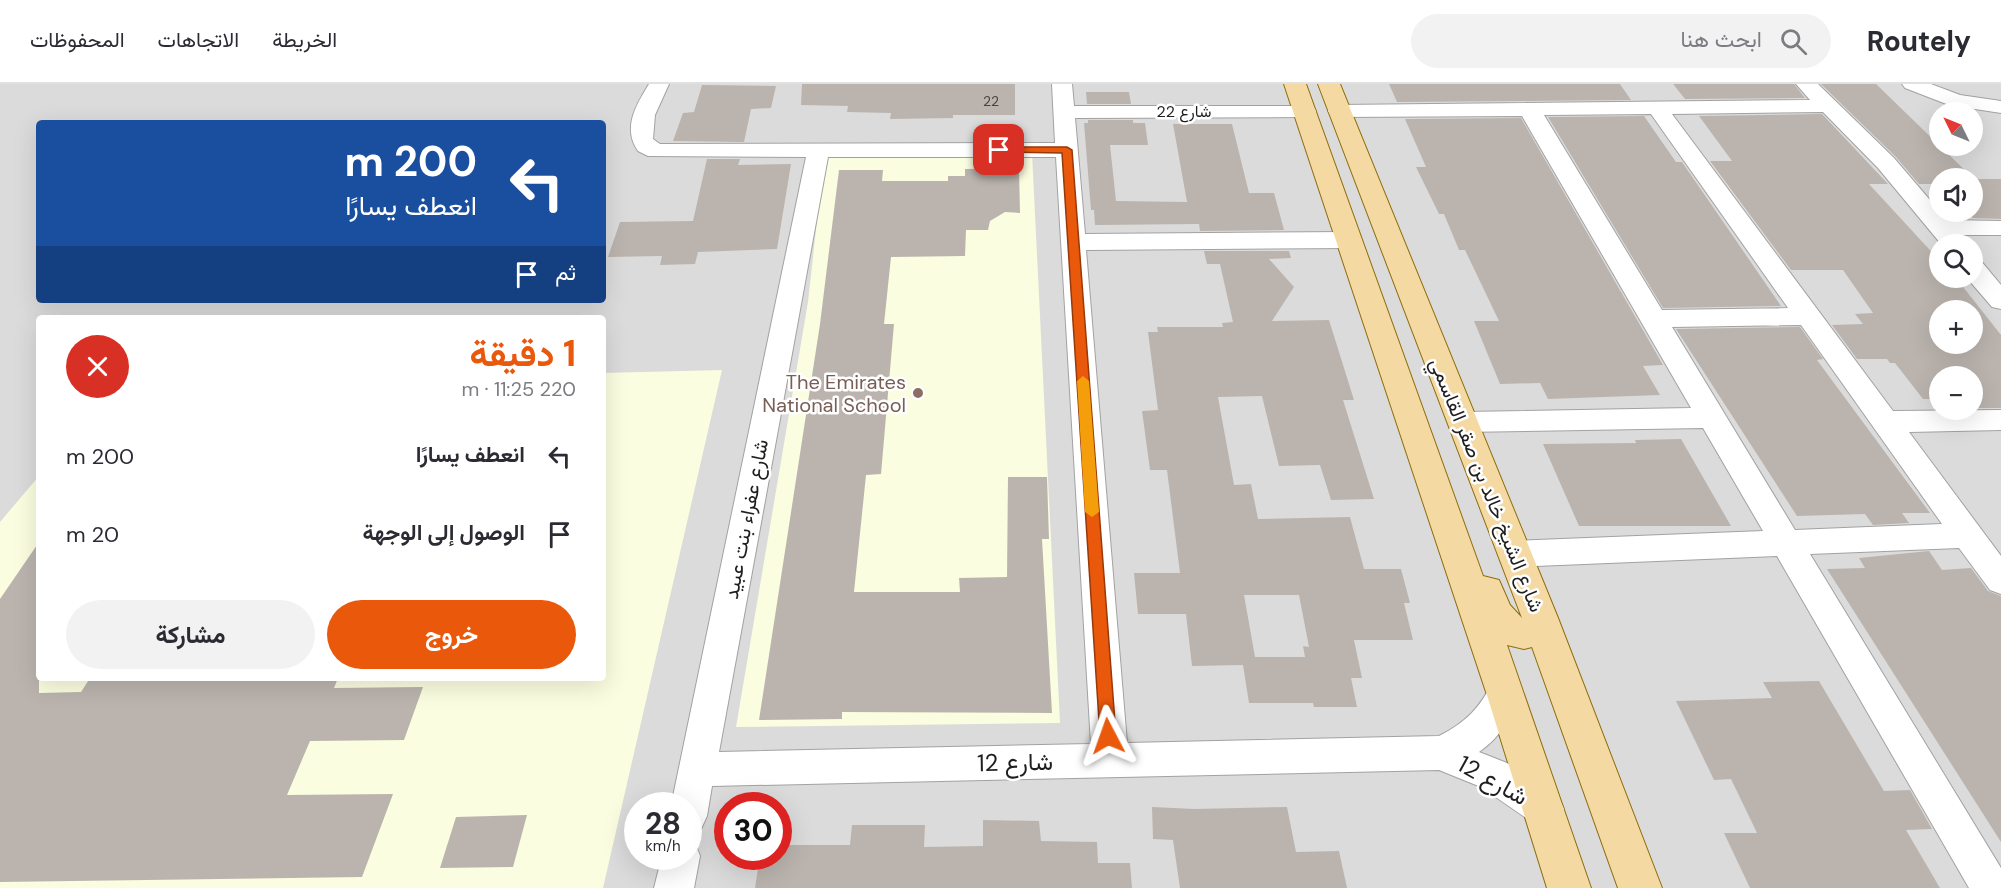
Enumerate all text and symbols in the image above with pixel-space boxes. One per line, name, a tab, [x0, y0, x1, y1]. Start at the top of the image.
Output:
search box	[1411, 14, 1831, 68]
text: Routely	[1867, 23, 1971, 60]
text: ابحث هنا	[1680, 25, 1762, 54]
icon: search	[1777, 25, 1810, 58]
text: المحفوظات	[30, 26, 125, 54]
text: الاتجاهات	[158, 26, 239, 54]
text: الخريطة	[272, 26, 337, 54]
house number: 22	[983, 92, 999, 110]
street label: شارع 22	[1157, 101, 1211, 123]
north arrow	[1929, 102, 1983, 156]
map controls	[1929, 102, 1983, 420]
pin	[973, 124, 1024, 175]
icon: arrive	[982, 133, 1015, 166]
text: 200 m	[344, 134, 477, 189]
icon: left	[498, 144, 576, 222]
button: sound	[1929, 168, 1983, 222]
text: انعطف يسارًا	[345, 188, 477, 223]
button: search	[1929, 234, 1983, 288]
icon: arrive	[510, 258, 543, 291]
text: ثم	[555, 258, 576, 287]
button: +	[1929, 300, 1983, 354]
text: 1 دقيقة	[470, 330, 576, 377]
button: close	[66, 335, 129, 398]
street label: شارع الشيخ خالد بن صقر القاسمي	[1420, 354, 1550, 617]
button: −	[1929, 366, 1983, 420]
place label: The Emirates National School	[762, 369, 906, 418]
text: 220 m · 11:25	[461, 376, 576, 402]
marker: The Emirates National School	[911, 386, 925, 400]
street label: شارع عفراء بنت عبيد	[718, 437, 775, 601]
text: انعطف يسارًا	[416, 440, 525, 469]
icon: left	[543, 440, 576, 473]
text: 200 m	[66, 442, 134, 471]
text: الوصول إلى الوجهة	[363, 518, 525, 547]
icon: arrive	[543, 518, 576, 551]
text: 20 m	[66, 520, 119, 549]
button: مشاركة	[66, 600, 315, 669]
button: خروج	[327, 600, 576, 669]
position arrow	[1076, 704, 1140, 768]
street label: شارع 12	[977, 746, 1053, 779]
street label: شارع 12	[1452, 748, 1534, 813]
speed limit sign: 30	[714, 792, 792, 870]
text: 28	[645, 804, 681, 843]
text: km/h	[645, 836, 681, 856]

